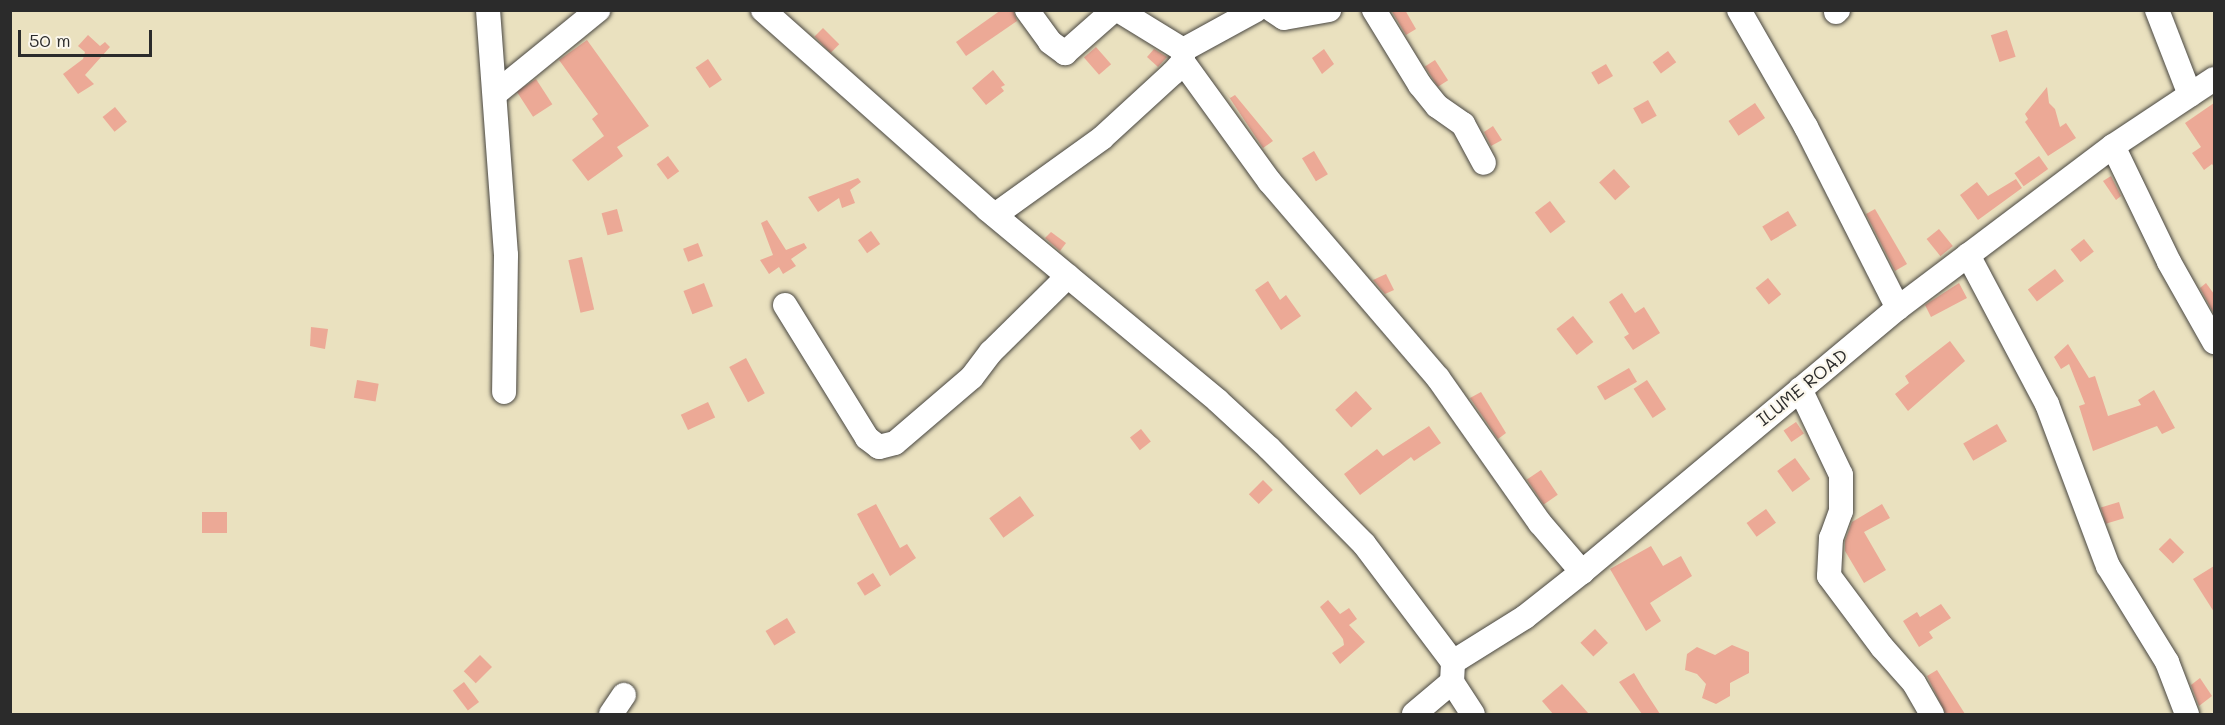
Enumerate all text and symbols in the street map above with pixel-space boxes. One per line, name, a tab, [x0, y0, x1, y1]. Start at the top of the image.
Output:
scale bar	[21, 18, 154, 56]
text: 50 m	[29, 28, 71, 52]
street label: ILUME ROAD	[1752, 344, 1852, 430]

